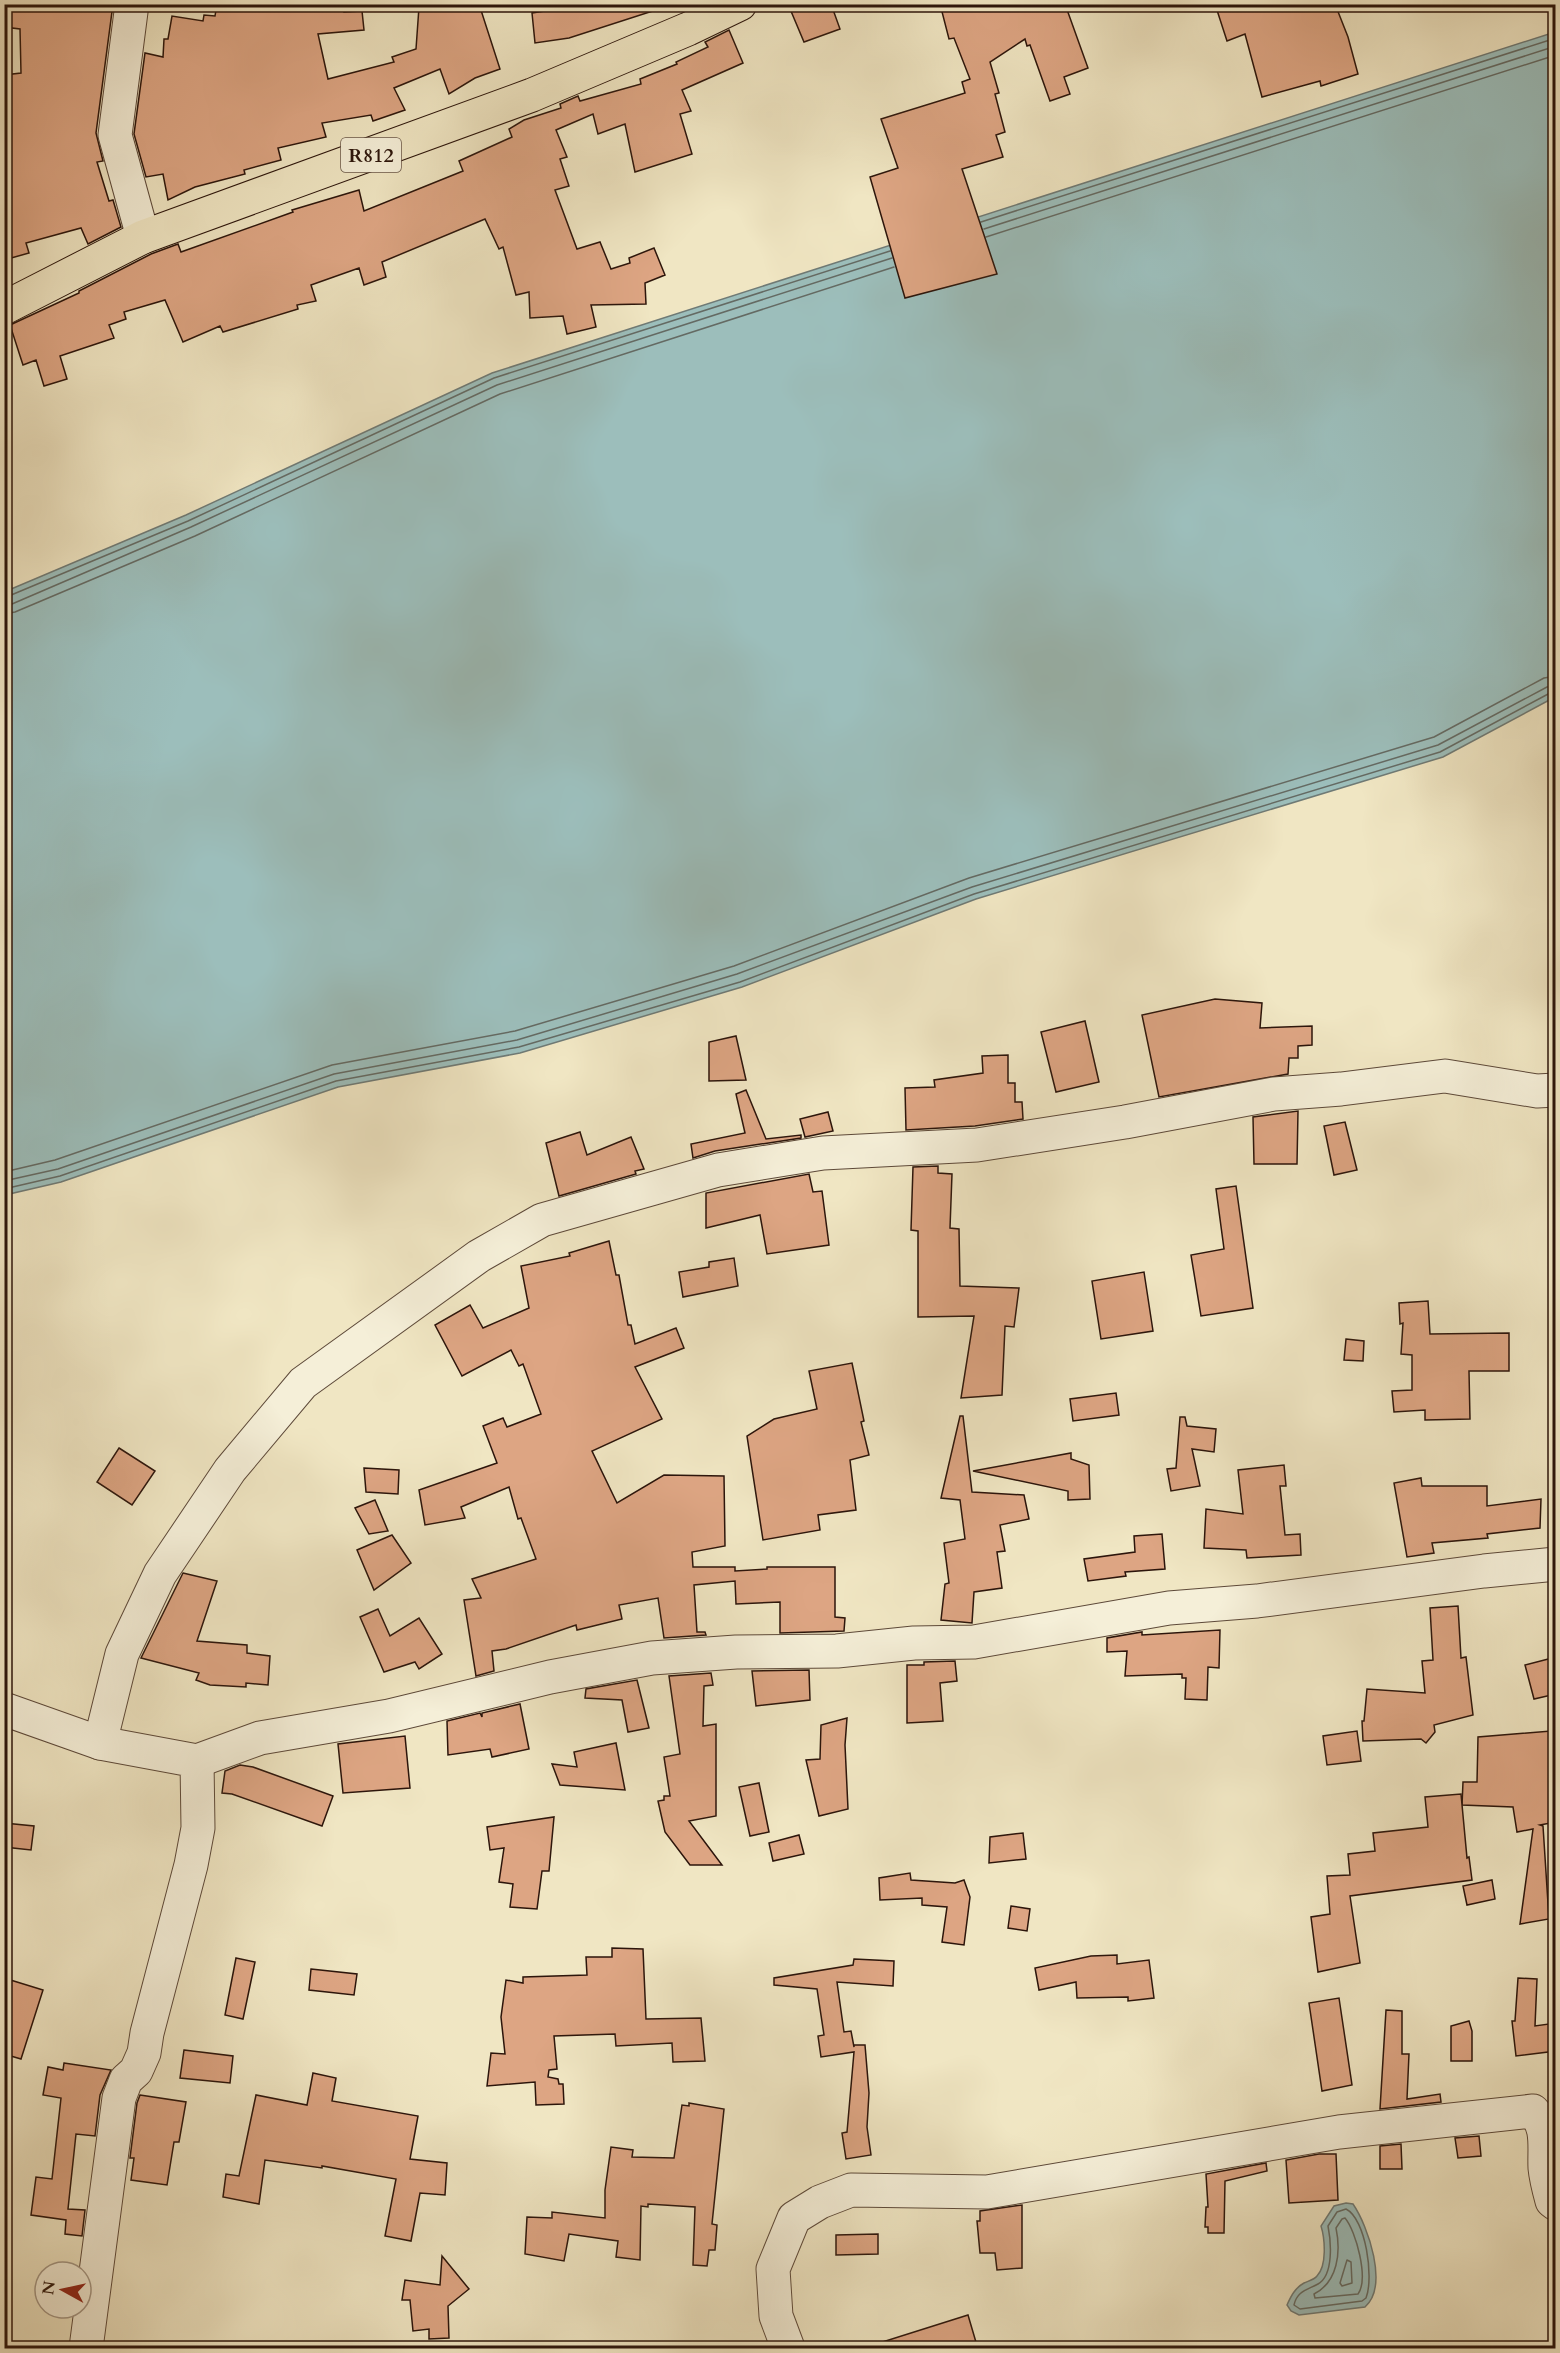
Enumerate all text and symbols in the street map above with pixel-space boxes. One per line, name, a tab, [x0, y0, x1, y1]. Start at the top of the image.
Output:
road number: R812	[341, 138, 401, 172]
north arrow	[33, 2260, 93, 2320]
text: N	[37, 2280, 61, 2296]

